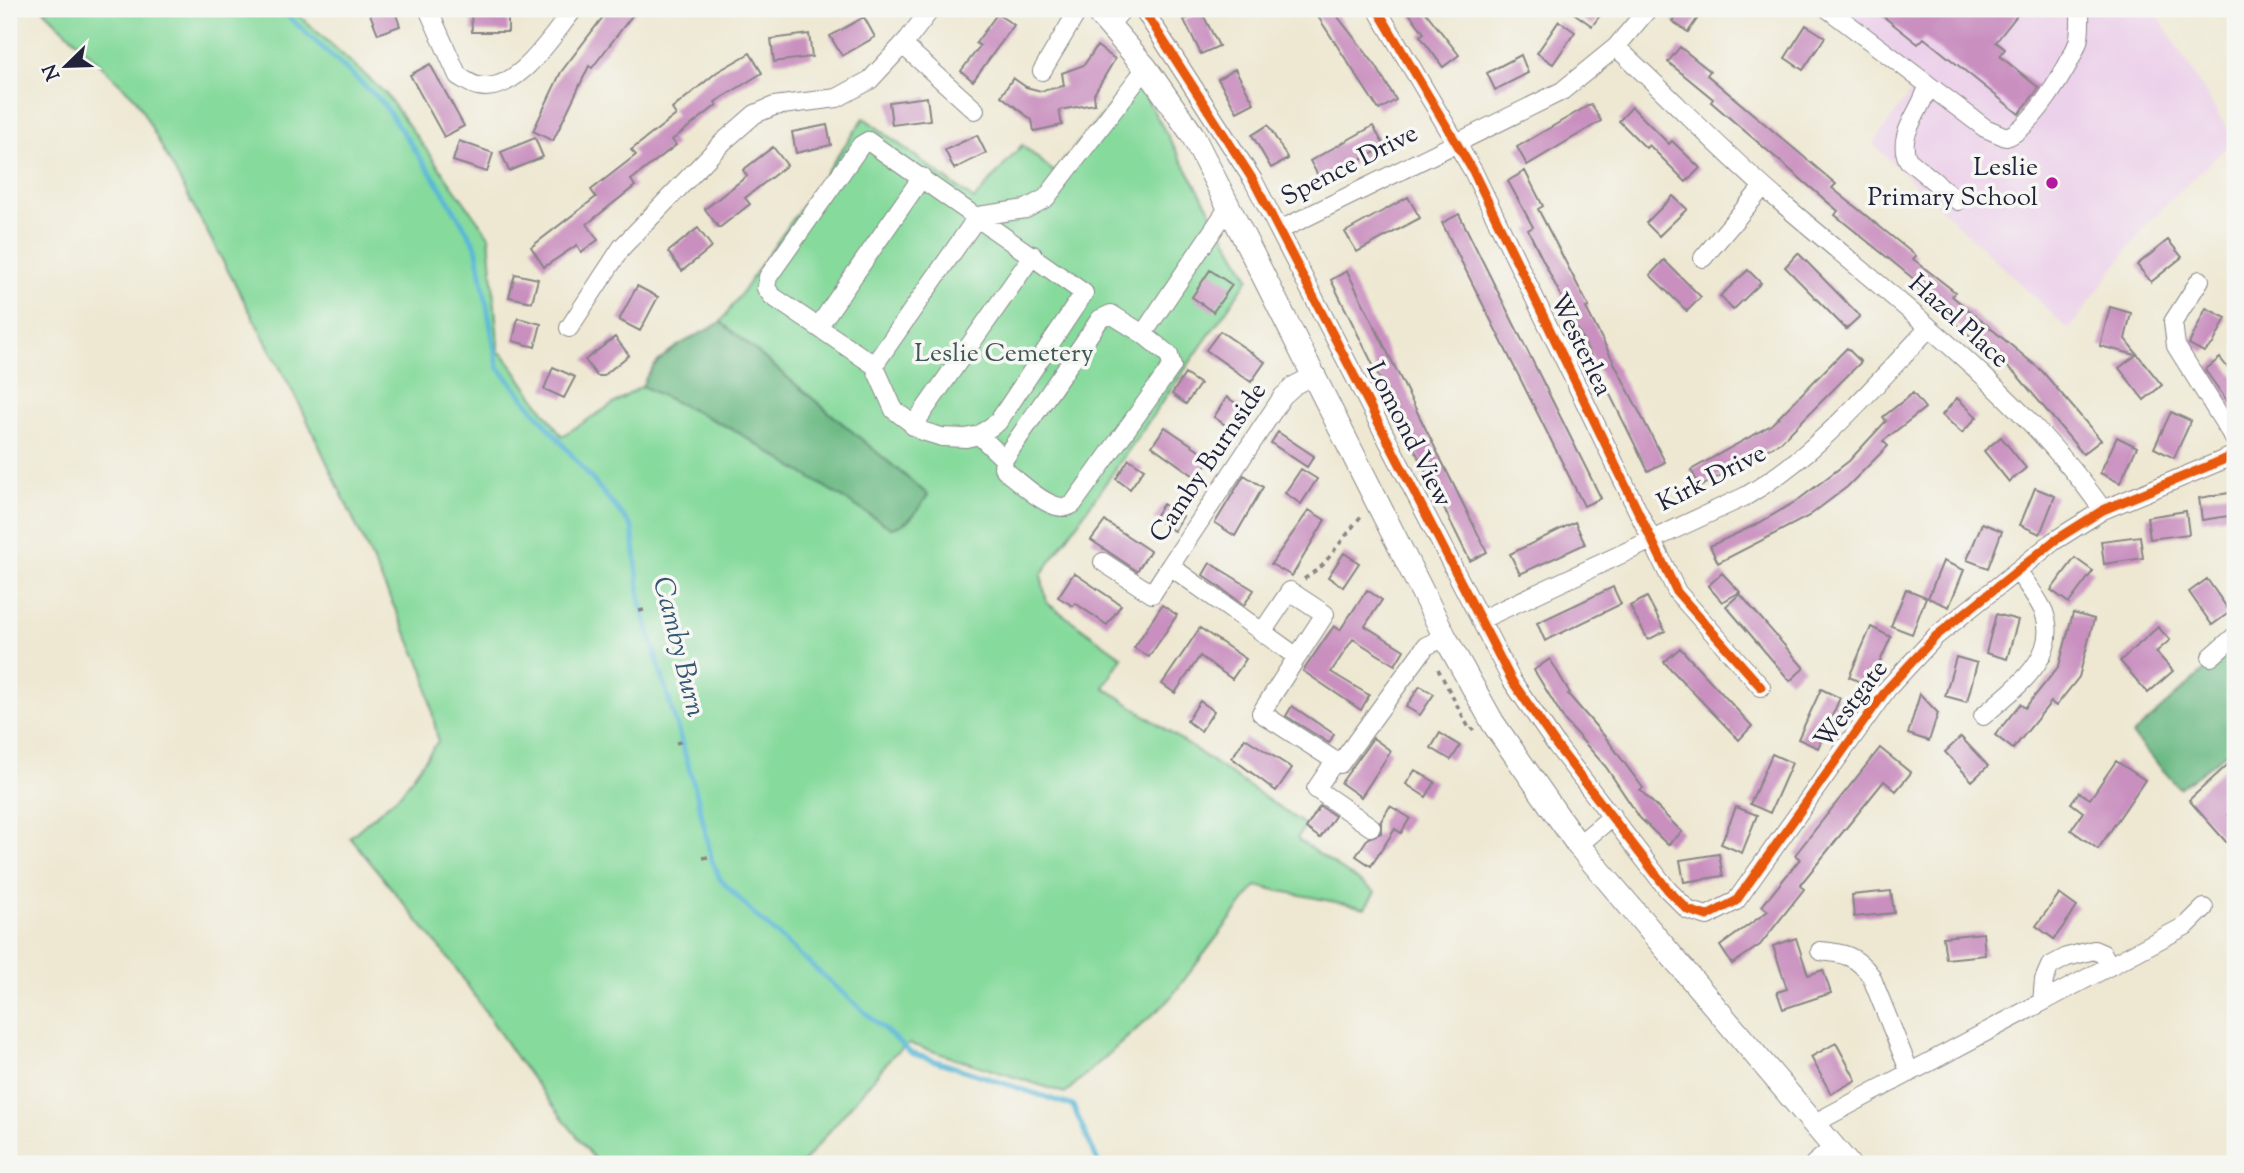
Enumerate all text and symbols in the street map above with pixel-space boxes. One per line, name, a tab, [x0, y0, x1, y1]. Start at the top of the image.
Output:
north arrow	[32, 32, 102, 102]
text: N	[37, 59, 68, 84]
street label: Spence Drive	[1275, 116, 1425, 216]
place label: Leslie Primary School	[1868, 150, 2038, 217]
marker: Leslie Primary School	[2044, 175, 2060, 191]
street label: Hazel Place	[1899, 267, 2017, 377]
street label: Westerlea	[1539, 287, 1621, 403]
park label: Leslie Cemetery	[914, 336, 1094, 373]
street label: Lomond View	[1356, 356, 1460, 514]
street label: Camby Burnside	[1142, 375, 1276, 551]
street label: Kirk Drive	[1651, 436, 1773, 522]
water label: Camby Burn	[641, 573, 715, 722]
street label: Westgate	[1806, 653, 1898, 757]

